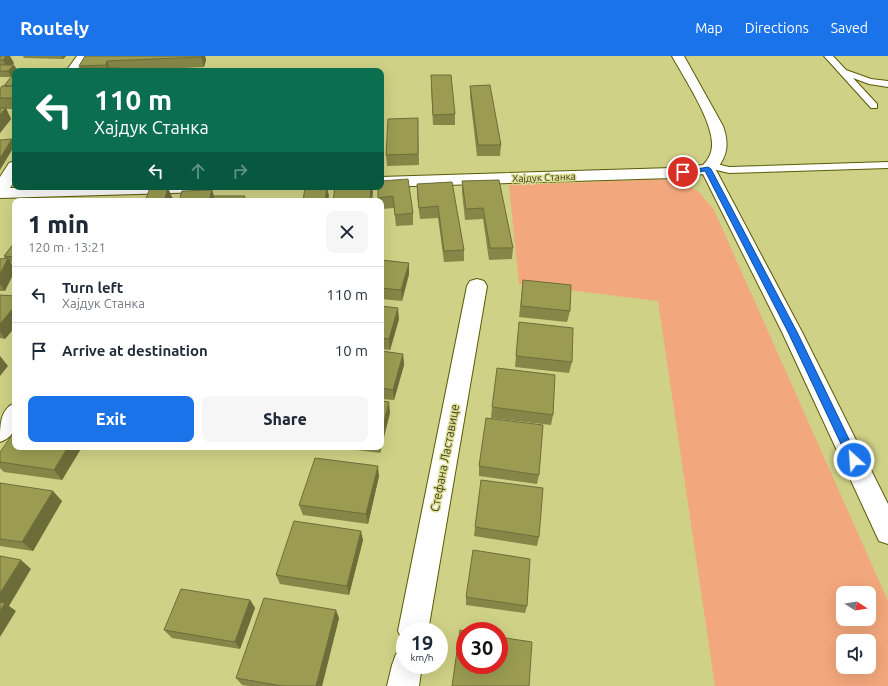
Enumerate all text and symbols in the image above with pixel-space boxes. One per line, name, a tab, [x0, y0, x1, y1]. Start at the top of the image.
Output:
text: Routely	[20, 17, 89, 39]
text: Map	[695, 20, 723, 36]
text: Directions	[745, 20, 809, 36]
text: Saved	[831, 20, 868, 36]
icon: left	[28, 84, 80, 136]
text: 110 m	[94, 84, 172, 115]
text: Хајдук Станка	[94, 117, 209, 137]
pin	[666, 155, 700, 189]
icon: left	[145, 160, 167, 182]
icon: ahead	[187, 160, 209, 182]
icon: right	[229, 160, 251, 182]
icon: arrive	[672, 161, 694, 183]
street label: Хајдук Станка	[512, 171, 576, 184]
text: 1 min	[28, 211, 89, 238]
button: close	[326, 211, 368, 253]
text: 120 m · 13:21	[28, 240, 106, 254]
text: Turn left	[62, 279, 123, 296]
icon: left	[28, 284, 50, 306]
text: 110 m	[326, 286, 368, 303]
text: Хајдук Станка	[62, 296, 145, 310]
icon: arrive	[28, 340, 50, 362]
text: Arrive at destination	[62, 342, 208, 359]
text: 10 m	[335, 342, 368, 359]
button: Exit	[28, 396, 194, 442]
button: Share	[202, 396, 368, 442]
street label: Стефана Ластавице	[428, 403, 461, 513]
position arrow	[833, 439, 875, 481]
north arrow	[836, 586, 876, 626]
map controls	[836, 586, 876, 674]
speed limit sign: 30	[456, 622, 508, 674]
text: 19	[411, 631, 433, 654]
button: sound	[836, 634, 876, 674]
text: km/h	[410, 652, 434, 663]

